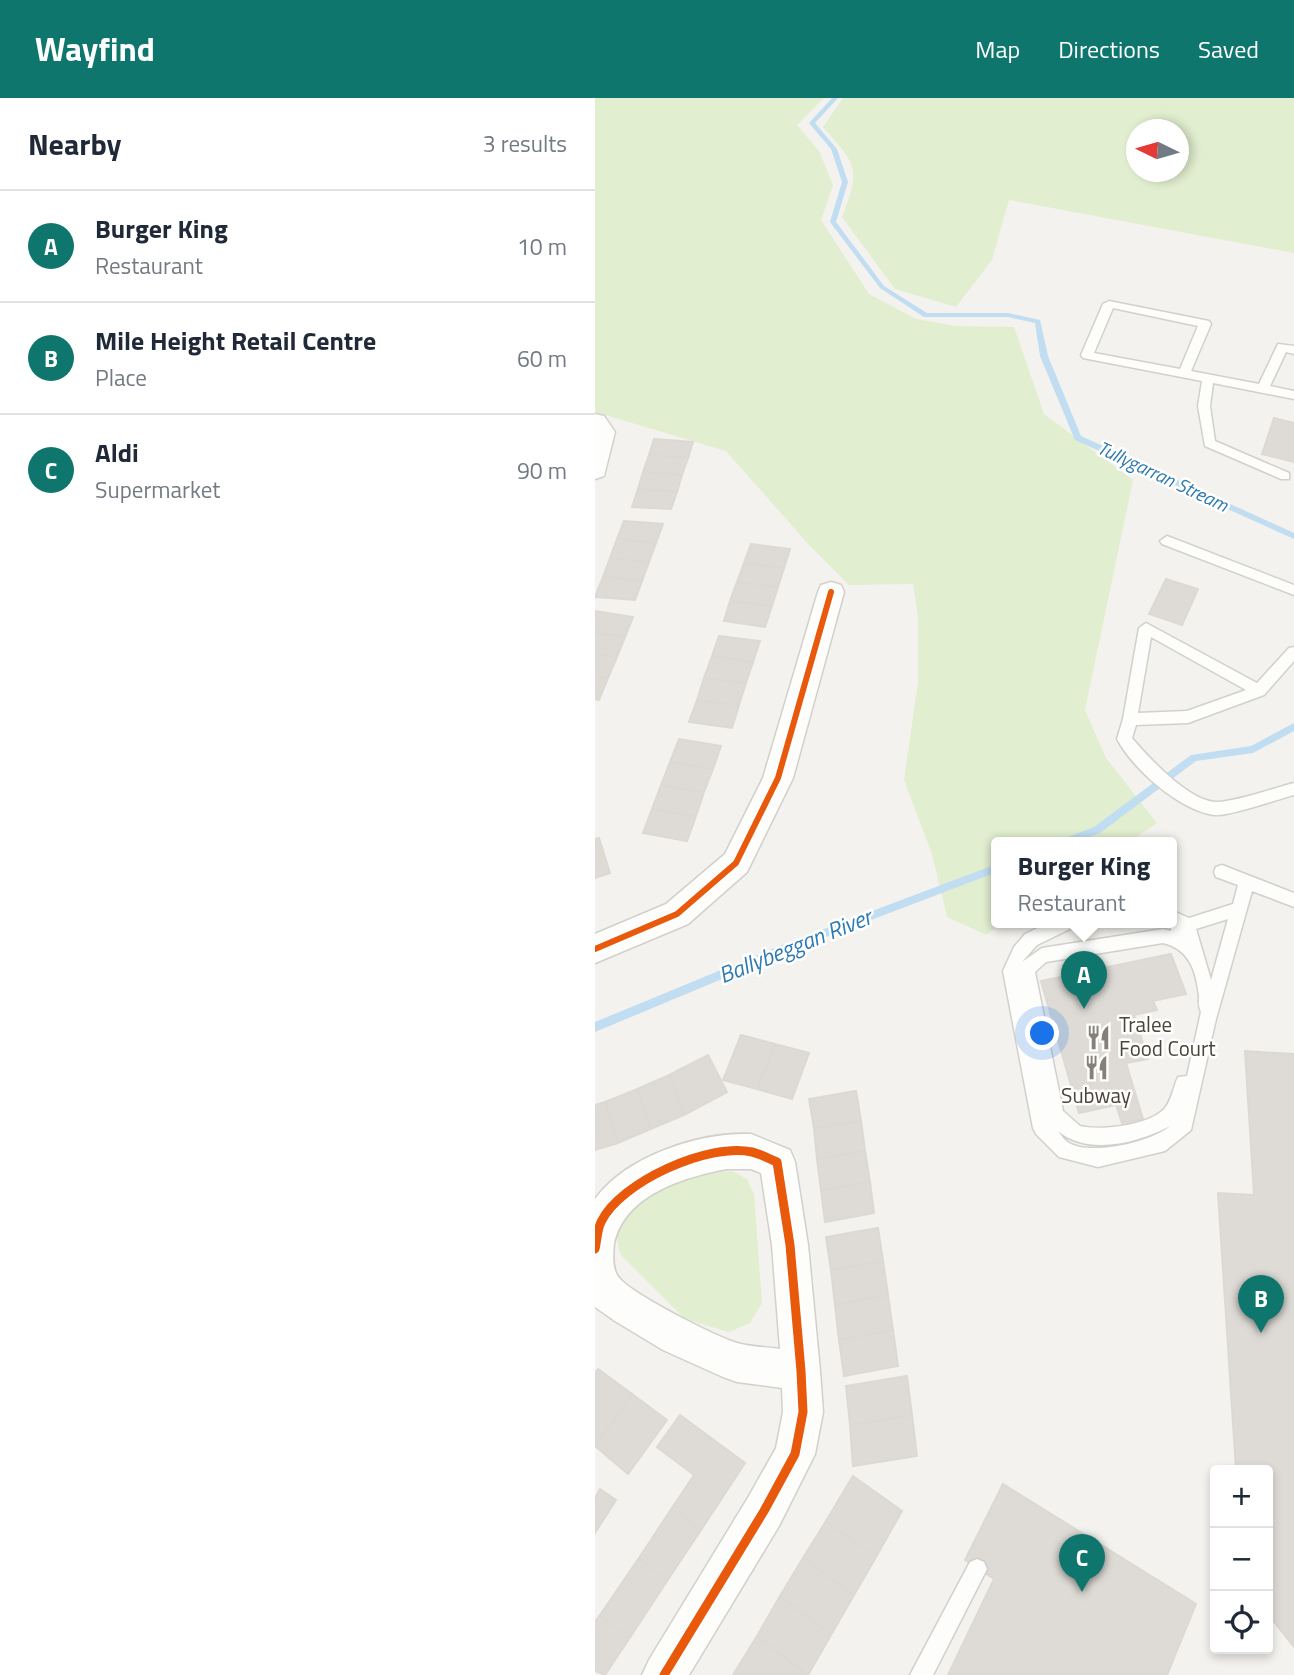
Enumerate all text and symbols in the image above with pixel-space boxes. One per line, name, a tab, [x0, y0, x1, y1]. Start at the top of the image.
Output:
text: Wayfind	[35, 24, 155, 74]
text: Map	[975, 31, 1020, 67]
text: Directions	[1058, 31, 1160, 67]
text: Saved	[1198, 31, 1259, 67]
north arrow	[1126, 119, 1189, 182]
text: Nearby	[28, 121, 121, 167]
text: 3 results	[483, 126, 567, 161]
text: Burger King	[95, 209, 228, 248]
text: A	[44, 229, 58, 264]
text: 10 m	[517, 229, 567, 264]
text: Restaurant	[95, 248, 203, 283]
text: Mile Height Retail Centre	[95, 321, 376, 360]
text: B	[44, 341, 58, 376]
text: 60 m	[517, 341, 567, 376]
text: Place	[95, 360, 147, 395]
text: Aldi	[95, 433, 139, 472]
water label: Tullygarran Stream	[1093, 433, 1234, 519]
text: C	[45, 453, 57, 488]
text: 90 m	[517, 453, 567, 488]
text: Supermarket	[95, 472, 220, 507]
popup	[991, 837, 1177, 928]
text: Burger King	[1018, 846, 1150, 885]
text: Restaurant	[1018, 885, 1126, 920]
water label: Ballybeggan River	[713, 898, 879, 992]
pin: A	[1061, 951, 1107, 1009]
place label: Tralee Food Court	[1119, 1008, 1216, 1064]
your location	[1025, 1016, 1059, 1050]
restaurant icon: Tralee Food Court	[1085, 1023, 1113, 1051]
restaurant icon: Subway	[1082, 1053, 1110, 1081]
place label: Subway	[1061, 1079, 1131, 1111]
pin: B	[1238, 1275, 1284, 1333]
map controls	[1210, 1465, 1273, 1654]
button: +	[1210, 1465, 1273, 1528]
button: −	[1210, 1528, 1273, 1591]
pin: C	[1059, 1534, 1105, 1592]
button: locate	[1210, 1591, 1273, 1654]

